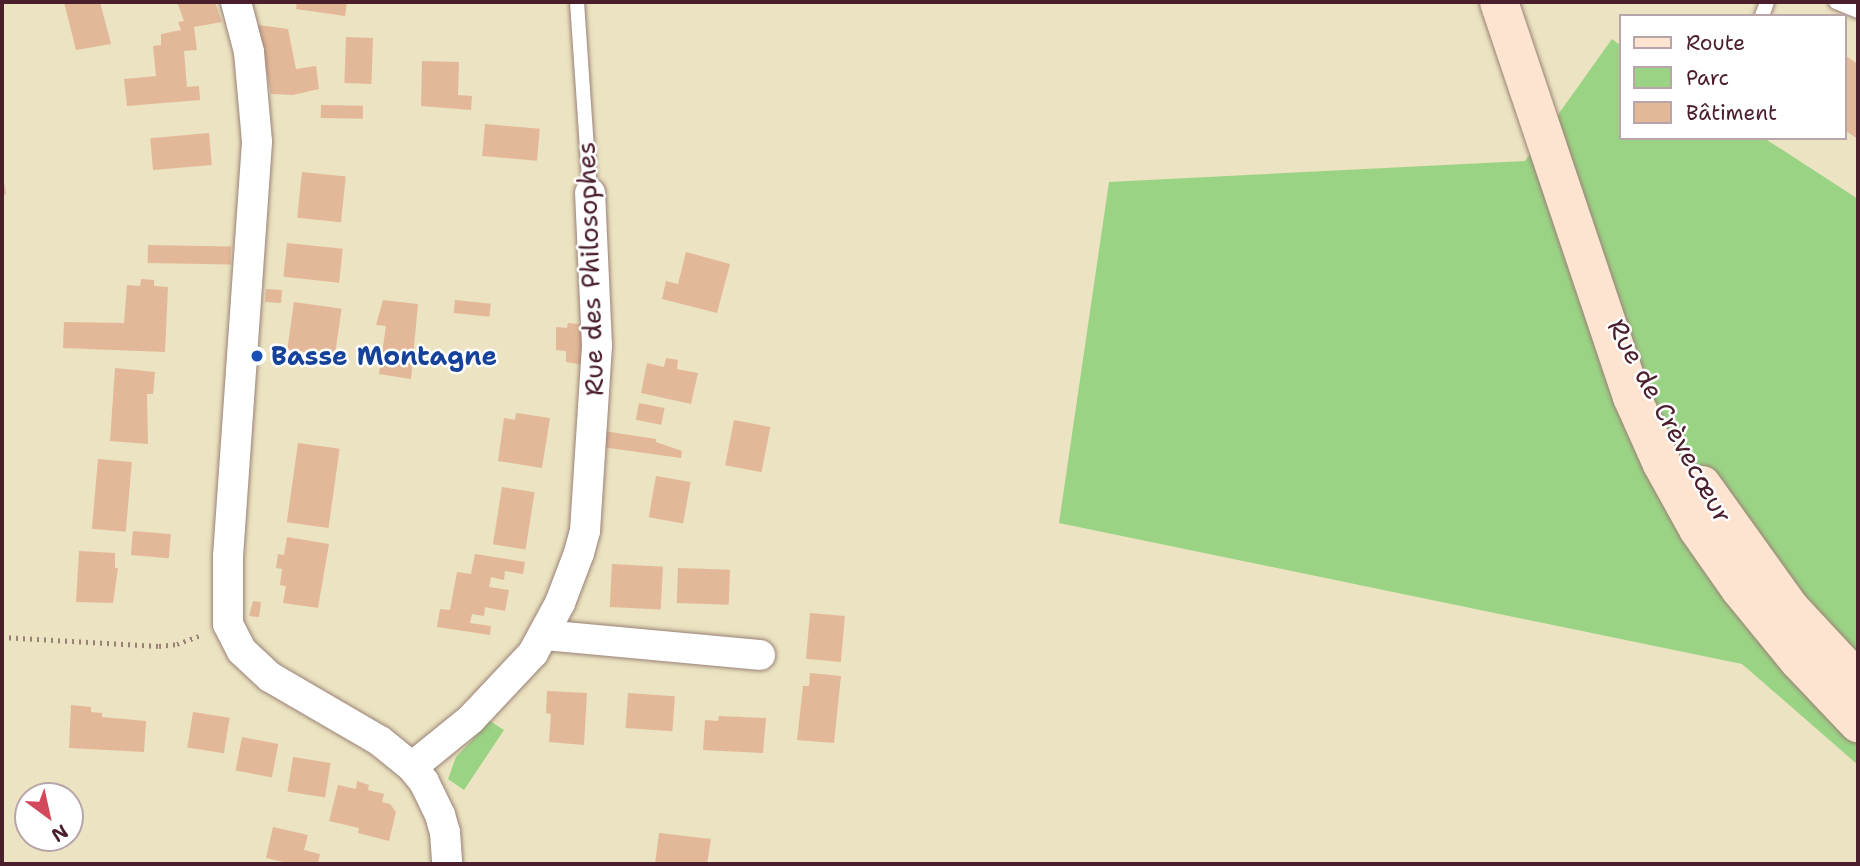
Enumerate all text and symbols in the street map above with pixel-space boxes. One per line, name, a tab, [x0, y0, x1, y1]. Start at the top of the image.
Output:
legend	[1618, 14, 1846, 140]
text: Route	[1686, 29, 1745, 57]
text: Parc	[1686, 64, 1729, 92]
text: Bâtiment	[1686, 99, 1777, 127]
street label: Rue des Philosophes	[570, 141, 610, 397]
street label: Rue de Crèvecœur	[1601, 313, 1739, 529]
place label: Basse Montagne	[271, 340, 497, 372]
marker: Basse Montagne	[249, 348, 265, 364]
north arrow	[14, 782, 84, 852]
text: N	[46, 819, 73, 848]

